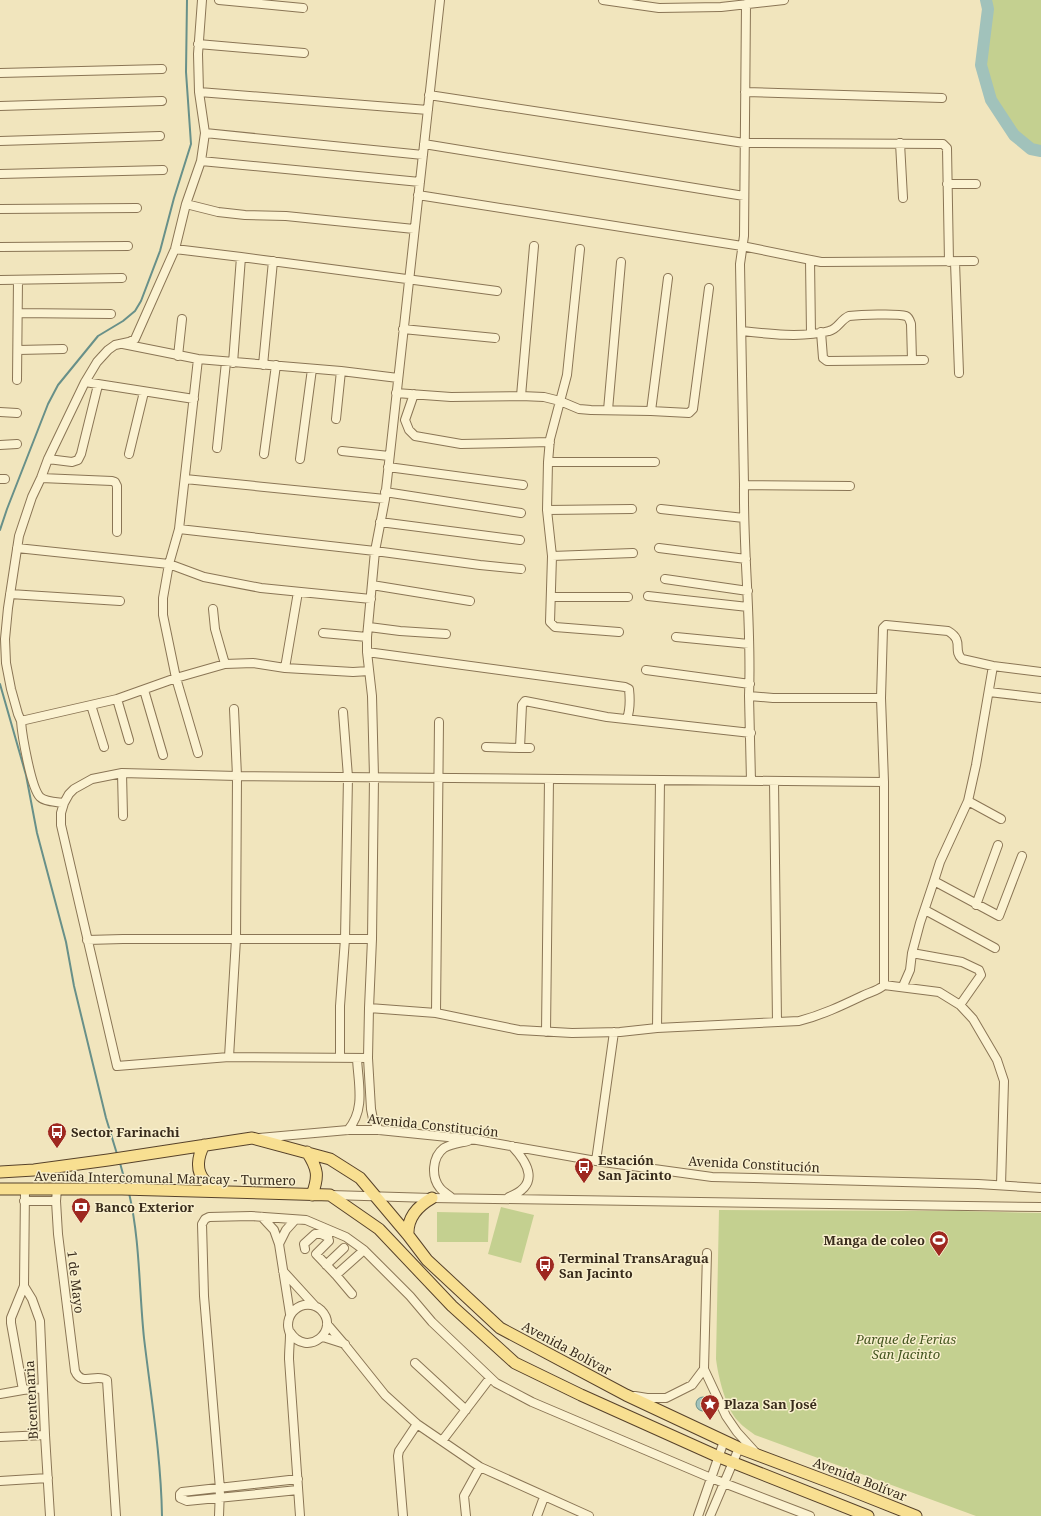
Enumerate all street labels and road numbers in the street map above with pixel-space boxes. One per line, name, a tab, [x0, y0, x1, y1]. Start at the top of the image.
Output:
street label: Avenida Constitución	[366, 1109, 500, 1141]
street label: Avenida Constitución	[688, 1152, 821, 1176]
street label: Avenida Intercomunal Maracay - Turmero	[34, 1167, 296, 1189]
street label: 1 de Mayo	[63, 1250, 89, 1314]
street label: Avenida Bolívar	[519, 1317, 615, 1379]
street label: Bicentenaria	[20, 1360, 42, 1440]
street label: Avenida Bolívar	[810, 1453, 910, 1505]

